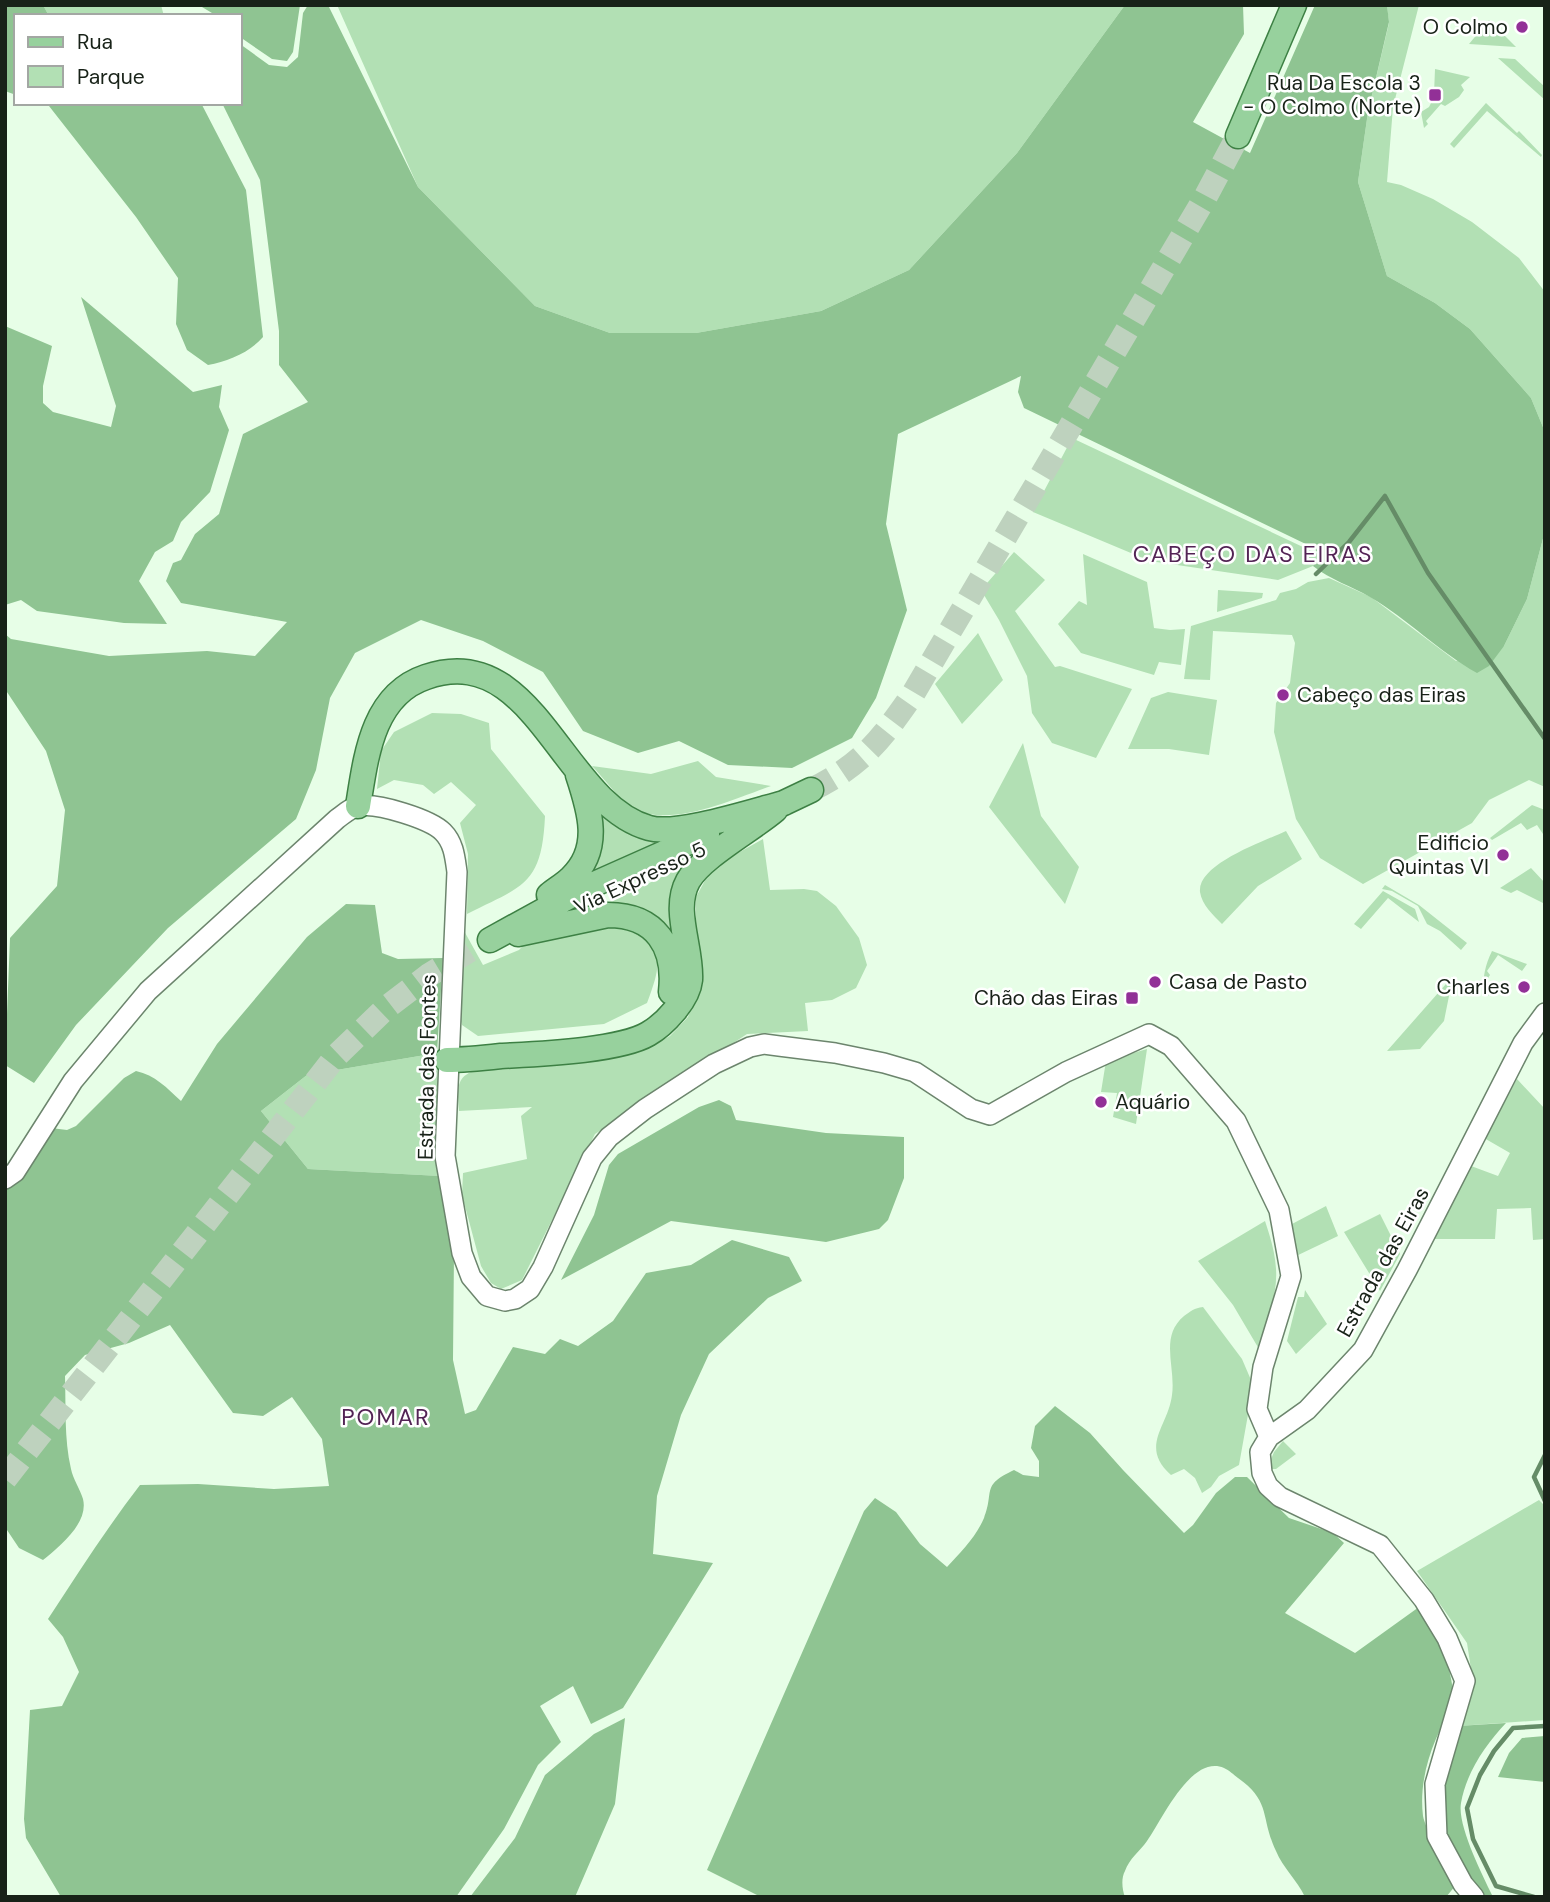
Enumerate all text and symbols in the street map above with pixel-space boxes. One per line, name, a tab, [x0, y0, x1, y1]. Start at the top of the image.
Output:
place label: O Colmo	[1423, 13, 1508, 41]
legend	[14, 14, 242, 105]
marker: O Colmo	[1514, 19, 1530, 35]
text: Rua	[77, 28, 113, 56]
text: Parque	[77, 63, 145, 91]
place label: Rua Da Escola 3 - O Colmo (Norte)	[1243, 69, 1421, 121]
marker: Rua Da Escola 3 - O Colmo (Norte)	[1427, 87, 1443, 103]
district label: CABEÇO DAS EIRAS	[1133, 539, 1373, 569]
place label: Cabeço das Eiras	[1297, 681, 1466, 709]
marker: Cabeço das Eiras	[1275, 687, 1291, 703]
place label: Edificio Quintas VI	[1389, 829, 1489, 881]
street label: Via Expresso 5	[569, 835, 711, 921]
marker: Edificio Quintas VI	[1495, 847, 1511, 863]
place label: Casa de Pasto	[1169, 968, 1307, 996]
place label: Charles	[1437, 973, 1510, 1001]
street label: Estrada das Fontes	[411, 974, 443, 1160]
marker: Casa de Pasto	[1147, 974, 1163, 990]
marker: Charles	[1516, 979, 1532, 995]
place label: Chão das Eiras	[974, 984, 1118, 1012]
marker: Chão das Eiras	[1124, 990, 1140, 1006]
place label: Aquário	[1115, 1088, 1190, 1116]
marker: Aquário	[1093, 1094, 1109, 1110]
street label: Estrada das Eiras	[1330, 1182, 1436, 1342]
district label: POMAR	[341, 1402, 431, 1432]

